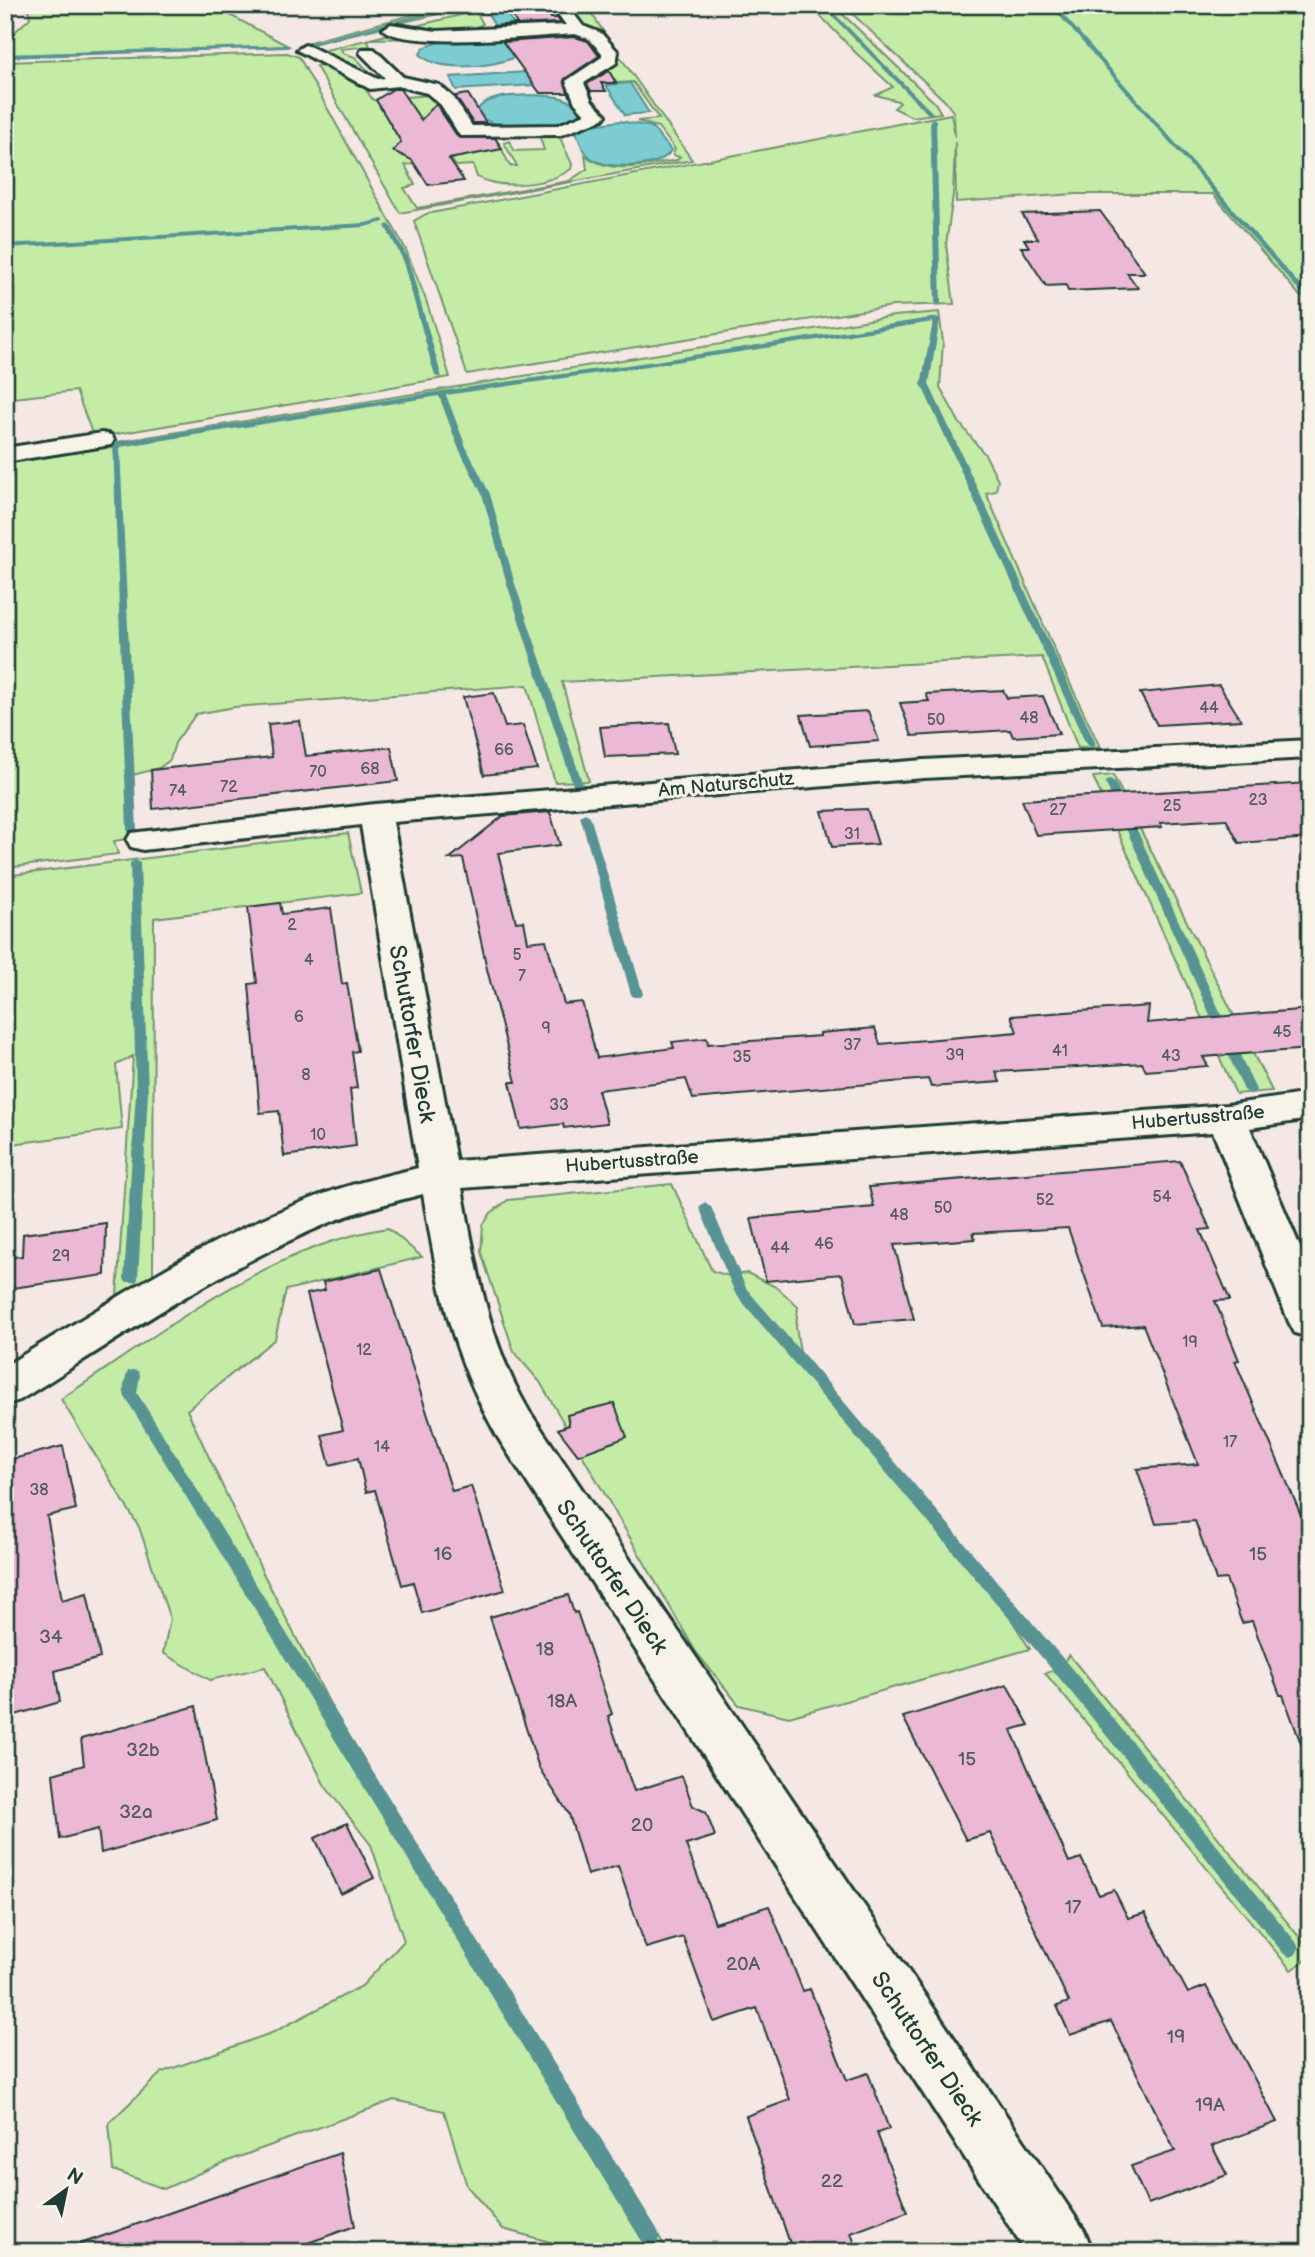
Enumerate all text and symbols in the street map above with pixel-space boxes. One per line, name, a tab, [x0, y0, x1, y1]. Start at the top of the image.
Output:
house number: 44	[1199, 699, 1219, 718]
house number: 48	[1019, 709, 1039, 728]
house number: 50	[927, 711, 945, 730]
house number: 66	[494, 741, 514, 760]
house number: 68	[360, 760, 380, 779]
house number: 70	[309, 763, 327, 782]
street label: Am Naturschutz	[657, 768, 796, 802]
house number: 72	[220, 778, 238, 797]
house number: 74	[169, 782, 187, 801]
house number: 23	[1249, 791, 1268, 810]
house number: 25	[1163, 797, 1181, 816]
house number: 27	[1049, 801, 1067, 820]
house number: 31	[844, 825, 860, 844]
house number: 2	[287, 916, 297, 935]
street label: Schuttorfer Dieck	[383, 943, 442, 1126]
house number: 5	[512, 946, 522, 965]
house number: 4	[304, 951, 314, 970]
house number: 7	[518, 967, 526, 986]
house number: 6	[294, 1008, 304, 1027]
house number: 9	[541, 1019, 551, 1038]
house number: 45	[1273, 1023, 1291, 1042]
house number: 37	[843, 1036, 861, 1055]
house number: 41	[1052, 1042, 1068, 1061]
house number: 39	[945, 1046, 965, 1065]
house number: 43	[1161, 1047, 1181, 1066]
house number: 35	[732, 1048, 752, 1067]
house number: 8	[301, 1066, 311, 1085]
house number: 33	[549, 1096, 569, 1115]
street label: Hubertusstraße	[1130, 1101, 1266, 1135]
house number: 10	[310, 1126, 326, 1145]
street label: Hubertusstraße	[565, 1146, 699, 1178]
house number: 54	[1153, 1188, 1172, 1207]
house number: 52	[1036, 1191, 1055, 1210]
house number: 50	[934, 1199, 952, 1218]
house number: 48	[889, 1206, 909, 1225]
house number: 46	[814, 1235, 834, 1254]
house number: 44	[770, 1239, 790, 1258]
house number: 29	[52, 1247, 70, 1266]
house number: 19	[1182, 1333, 1198, 1352]
house number: 12	[356, 1341, 372, 1360]
house number: 17	[1223, 1433, 1237, 1452]
house number: 14	[374, 1438, 390, 1457]
house number: 38	[29, 1481, 49, 1500]
street label: Schuttorfer Dieck	[550, 1495, 674, 1660]
house number: 16	[434, 1543, 452, 1566]
house number: 15	[1249, 1543, 1267, 1566]
house number: 34	[39, 1626, 63, 1649]
house number: 18	[536, 1638, 554, 1661]
house number: 18A	[547, 1690, 577, 1713]
house number: 32b	[126, 1739, 160, 1762]
house number: 15	[958, 1748, 976, 1771]
house number: 32a	[119, 1801, 153, 1824]
house number: 20	[631, 1814, 653, 1837]
house number: 17	[1065, 1896, 1082, 1919]
house number: 20A	[726, 1953, 760, 1976]
street label: Schuttorfer Dieck	[865, 1967, 989, 2132]
house number: 19	[1167, 2026, 1185, 2049]
house number: 19A	[1195, 2094, 1225, 2117]
north arrow	[32, 2156, 102, 2226]
text: N	[62, 2163, 87, 2191]
house number: 22	[821, 2170, 844, 2193]

